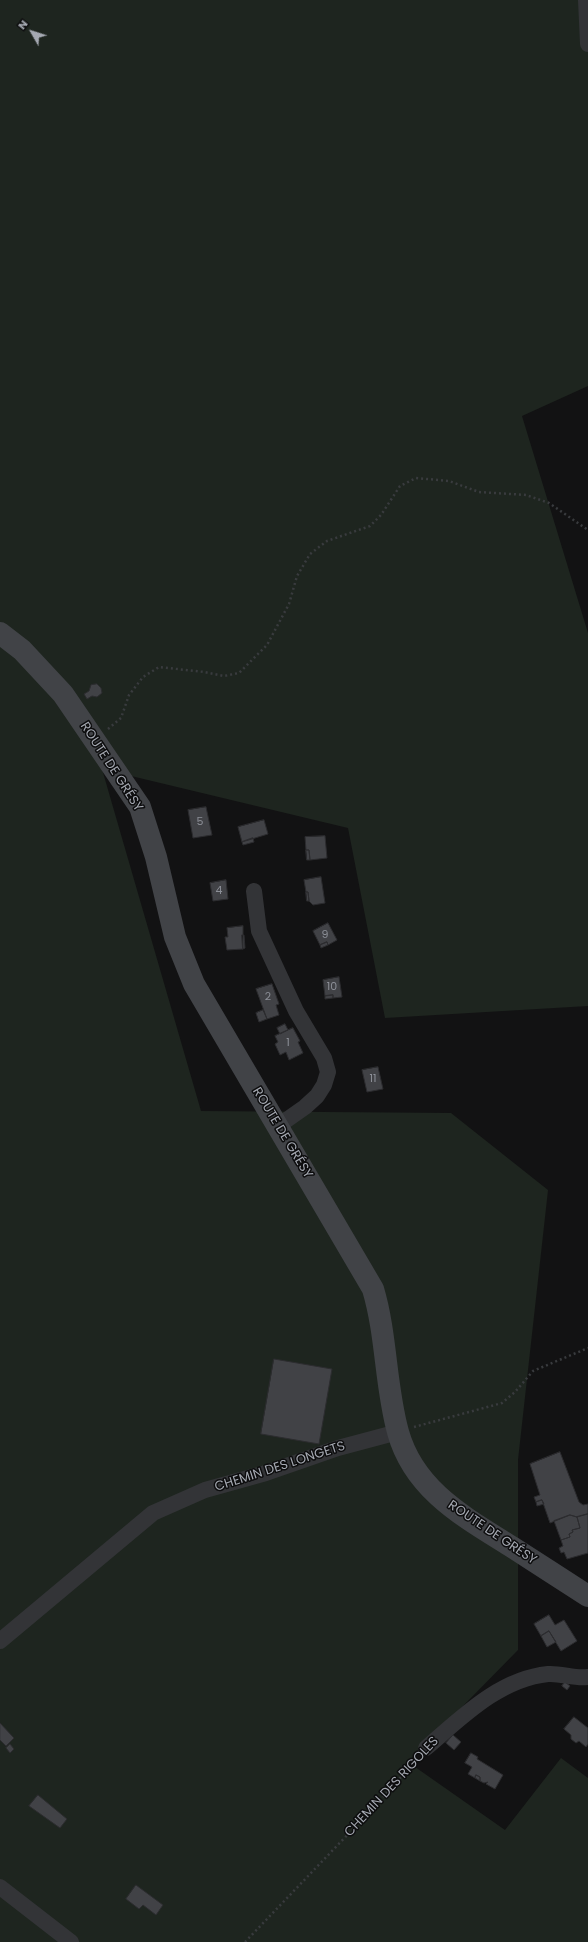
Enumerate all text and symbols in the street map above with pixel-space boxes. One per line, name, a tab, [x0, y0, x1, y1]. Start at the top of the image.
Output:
north arrow	[12, 12, 52, 52]
text: N	[14, 16, 31, 33]
street label: ROUTE DE GRÉSY	[76, 719, 146, 815]
house number: 5	[197, 815, 203, 829]
house number: 4	[216, 884, 222, 898]
house number: 9	[322, 928, 328, 942]
house number: 10	[327, 980, 337, 994]
house number: 2	[265, 990, 271, 1004]
house number: 1	[286, 1036, 290, 1050]
house number: 11	[369, 1072, 377, 1086]
street label: ROUTE DE GRÉSY	[249, 1085, 315, 1181]
street label: CHEMIN DES LONGETS	[213, 1439, 347, 1495]
street label: ROUTE DE GRÉSY	[445, 1498, 539, 1568]
street label: CHEMIN DES RIGOLES	[342, 1734, 442, 1840]

